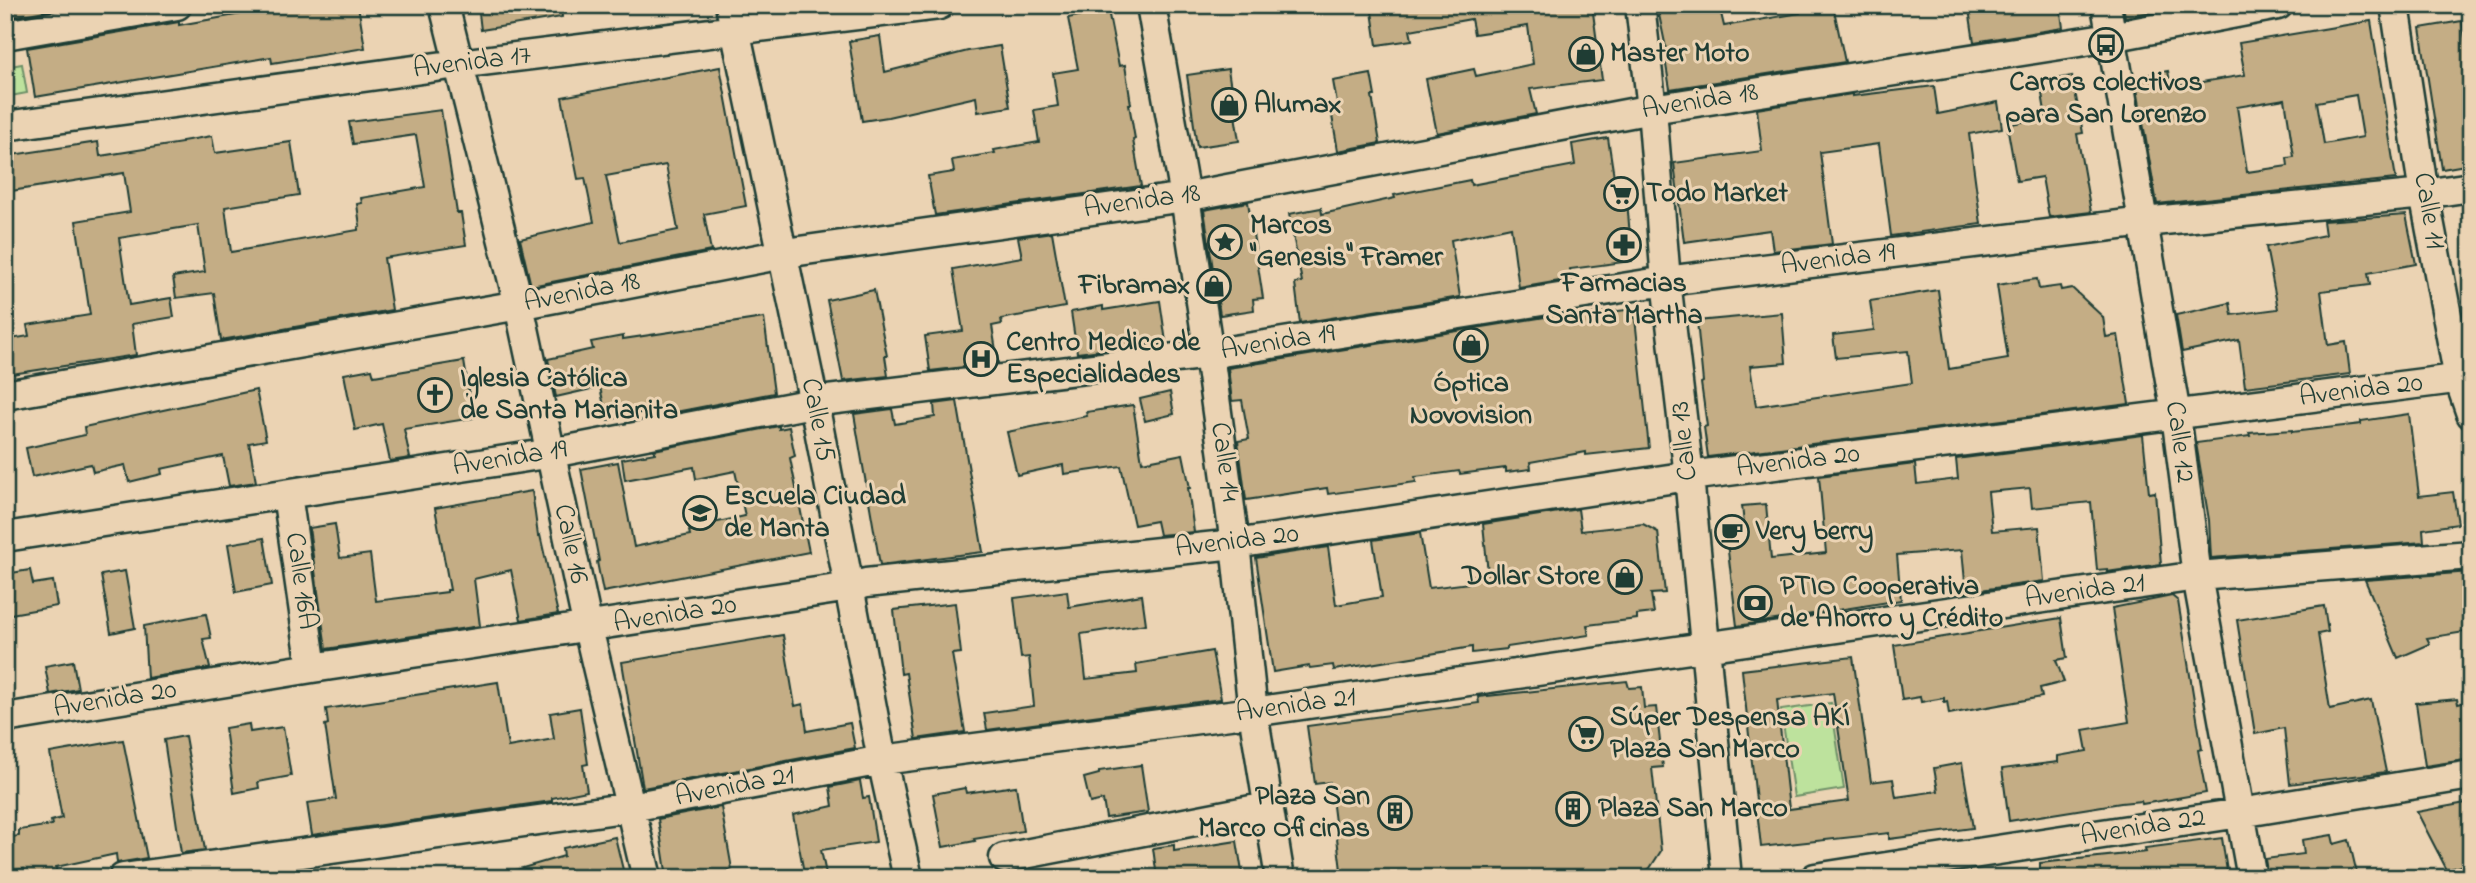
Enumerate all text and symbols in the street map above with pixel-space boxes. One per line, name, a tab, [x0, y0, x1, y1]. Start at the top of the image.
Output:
bus stop icon: Carros colectivos para San Lorenzo	[2087, 26, 2125, 64]
place label: Master Moto	[1610, 34, 1750, 75]
street label: Avenida 17	[411, 35, 534, 91]
shop icon: Master Moto	[1567, 35, 1605, 73]
place label: Carros colectivos para San Lorenzo	[2005, 63, 2207, 136]
street label: Avenida 18	[1639, 73, 1761, 131]
place label: Alumax	[1254, 85, 1341, 126]
shop icon: Alumax	[1210, 86, 1248, 124]
street label: Calle 11	[2401, 169, 2455, 253]
street label: Avenida 18	[1081, 174, 1203, 230]
place label: Todo Market	[1646, 174, 1788, 215]
supermarket icon: Todo Market	[1602, 175, 1640, 213]
place label: Marcos "Genesis" Framer	[1249, 206, 1444, 279]
place icon: Marcos "Genesis" Framer	[1206, 223, 1244, 261]
pharmacy icon: Farmacias Santa Martha	[1605, 226, 1643, 264]
street label: Avenida 19	[1778, 233, 1898, 287]
street label: Avenida 18	[520, 262, 644, 324]
place label: Farmacias Santa Martha	[1545, 264, 1703, 337]
place label: Fibramax	[1077, 266, 1190, 307]
shop icon: Fibramax	[1195, 267, 1233, 305]
street label: Avenida 19	[1218, 314, 1339, 372]
place label: Centro Medico de Especialidades	[1006, 323, 1201, 396]
shop icon: Óptica Novovision	[1452, 326, 1490, 364]
hospital icon: Centro Medico de Especialidades	[962, 340, 1000, 378]
place label: Iglesia Católica de Santa Marianita	[460, 359, 678, 432]
street label: Avenida 20	[2297, 363, 2425, 419]
place label: Óptica Novovision	[1410, 364, 1532, 437]
street label: Calle 15	[789, 375, 845, 465]
church icon: Iglesia Católica de Santa Marianita	[416, 376, 454, 414]
street label: Calle 12	[2153, 398, 2205, 486]
street label: Calle 13	[1660, 399, 1710, 483]
street label: Calle 14	[1198, 420, 1250, 505]
street label: Avenida 19	[450, 430, 571, 488]
street label: Avenida 20	[1734, 434, 1862, 490]
place label: Escuela Ciudad de Manta	[724, 477, 906, 550]
school or university icon: Escuela Ciudad de Manta	[681, 494, 719, 532]
street label: Calle 16	[542, 500, 598, 588]
place label: Very berry	[1755, 512, 1873, 553]
cafe icon: Very berry	[1713, 513, 1751, 551]
street label: Avenida 20	[1173, 514, 1301, 570]
street label: Calle 16A	[273, 530, 327, 632]
place label: Dollar Store	[1460, 557, 1601, 598]
shop icon: Dollar Store	[1606, 558, 1644, 596]
street label: Avenida 21	[2022, 563, 2148, 621]
place label: PTIO Cooperativa de Ahorro y Crédito	[1780, 567, 2003, 640]
bank icon: PTIO Cooperativa de Ahorro y Crédito	[1736, 584, 1774, 622]
street label: Avenida 20	[610, 585, 740, 645]
street label: Avenida 20	[50, 670, 180, 730]
street label: Avenida 21	[1233, 677, 1359, 735]
place label: Súper Despensa AKÍ Plaza San Marco	[1610, 698, 1850, 771]
supermarket icon: Súper Despensa AKÍ Plaza San Marco	[1567, 715, 1605, 753]
street label: Avenida 21	[672, 755, 798, 819]
place label: Plaza San Marco Oficinas	[1198, 777, 1370, 850]
place label: Plaza San Marco	[1598, 789, 1788, 830]
building icon: Plaza San Marco	[1554, 790, 1592, 828]
building icon: Plaza San Marco Oficinas	[1376, 794, 1414, 832]
street label: Avenida 22	[2078, 798, 2208, 858]

